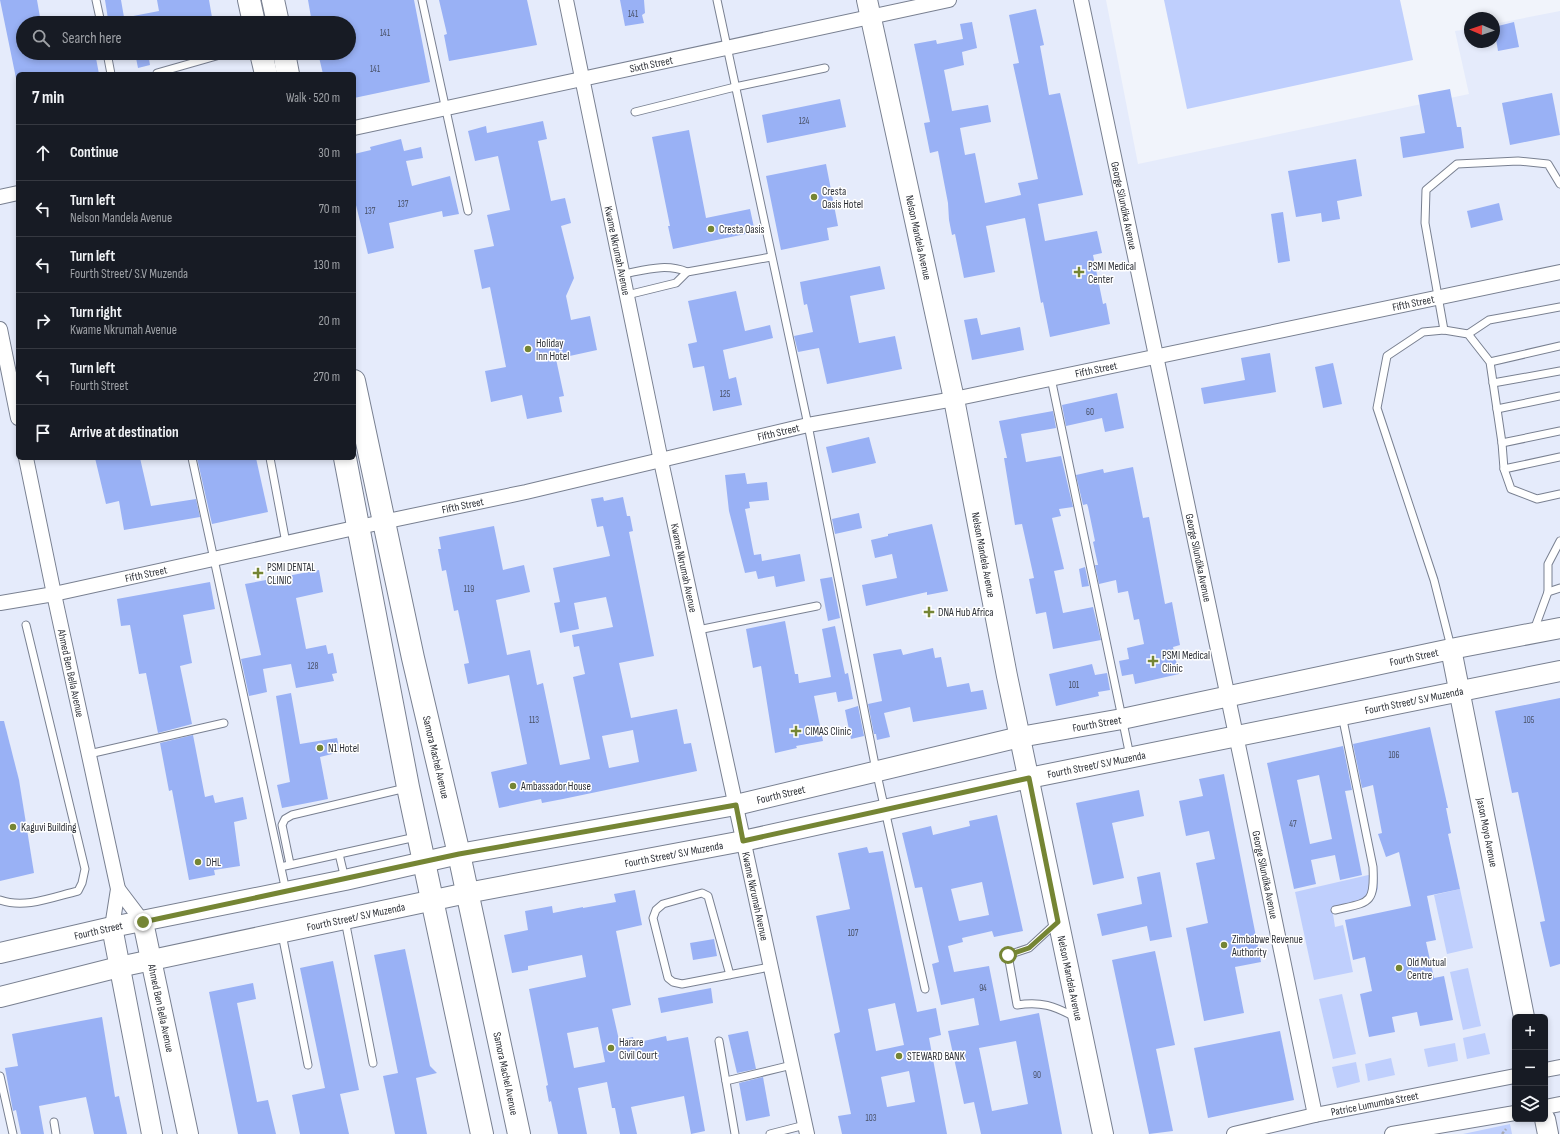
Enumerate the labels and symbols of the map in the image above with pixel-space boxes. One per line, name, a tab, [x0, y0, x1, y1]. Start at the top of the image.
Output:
house number: 141	[628, 9, 639, 20]
north arrow	[1464, 12, 1500, 48]
house number: 141	[380, 28, 391, 39]
street label: Sixth Street	[628, 53, 675, 76]
house number: 141	[370, 64, 381, 75]
house number: 124	[799, 116, 810, 127]
street label: George Silundika Avenue	[1108, 160, 1139, 251]
place label: Cresta Oasis Hotel	[822, 185, 863, 211]
marker: Cresta Oasis Hotel	[809, 192, 819, 202]
street label: Nelson Mandela Avenue	[903, 194, 934, 281]
house number: 137	[398, 199, 409, 210]
street label: Kwame Nkrumah Avenue	[602, 205, 633, 297]
house number: 137	[365, 206, 376, 217]
place label: Cresta Oasis	[719, 223, 764, 236]
marker: Cresta Oasis	[706, 224, 716, 234]
place label: PSMI Medical Center	[1088, 260, 1136, 286]
marker: PSMI Medical Center	[1073, 266, 1085, 278]
street label: Fifth Street	[1391, 292, 1436, 314]
place label: Holiday Inn Hotel	[536, 337, 569, 363]
marker: Holiday Inn Hotel	[523, 344, 533, 354]
street label: Fifth Street	[1074, 359, 1119, 380]
house number: 125	[720, 389, 731, 400]
house number: 60	[1086, 407, 1094, 418]
street label: Fifth Street	[756, 421, 801, 444]
street label: Fifth Street	[441, 495, 486, 516]
street label: Nelson Mandela Avenue	[969, 511, 998, 599]
street label: George Silundika Avenue	[1183, 512, 1214, 603]
street label: Kwame Nkrumah Avenue	[668, 522, 700, 614]
place label: PSMI DENTAL CLINIC	[267, 561, 315, 587]
street label: Fifth Street	[124, 563, 169, 585]
marker: PSMI DENTAL CLINIC	[252, 567, 264, 579]
house number: 119	[464, 584, 474, 595]
marker: DNA Hub Africa	[923, 606, 935, 618]
place label: DNA Hub Africa	[938, 606, 994, 619]
street label: Ahmed Ben Bella Avenue	[55, 627, 87, 719]
street label: Fourth Street	[1388, 646, 1440, 669]
place label: PSMI Medical Clinic	[1162, 649, 1210, 675]
marker: PSMI Medical Clinic	[1147, 655, 1159, 667]
house number: 128	[308, 661, 319, 672]
house number: 101	[1069, 680, 1080, 691]
street label: Fourth Street/ S.V Muzenda	[1364, 685, 1465, 717]
street label: Fourth Street	[1071, 713, 1123, 735]
street label: Samora Machel Avenue	[420, 714, 452, 800]
house number: 113	[529, 715, 539, 726]
house number: 105	[1524, 715, 1535, 726]
marker: CIMAS Clinic	[790, 725, 802, 737]
place label: CIMAS Clinic	[805, 725, 851, 738]
place label: N1 Hotel	[328, 742, 359, 755]
marker: N1 Hotel	[315, 743, 325, 753]
street label: Fourth Street/ S.V Muzenda	[1046, 749, 1147, 781]
house number: 106	[1388, 750, 1400, 761]
place label: Ambassador House	[520, 780, 591, 793]
marker: Ambassador House	[508, 781, 518, 791]
street label: Fourth Street	[755, 783, 807, 807]
street label: Jason Moyo Avenue	[1474, 796, 1500, 868]
house number: 47	[1289, 819, 1297, 830]
place label: Kaguvi Building	[21, 821, 77, 834]
marker: Kaguvi Building	[8, 822, 18, 832]
street label: George Silundika Avenue	[1249, 830, 1280, 920]
street label: Fourth Street/ S.V Muzenda	[624, 839, 724, 870]
street label: Kwame Nkrumah Avenue	[739, 851, 771, 942]
place label: DHL	[206, 856, 221, 869]
marker: DHL	[193, 857, 203, 867]
street label: Fourth Street/ S.V Muzenda	[306, 900, 406, 934]
route end	[134, 913, 152, 931]
street label: Fourth Street	[73, 919, 125, 943]
house number: 107	[848, 928, 859, 939]
place label: Zimbabwe Revenue Authority	[1231, 933, 1303, 959]
street label: Nelson Mandela Avenue	[1055, 934, 1085, 1022]
marker: Zimbabwe Revenue Authority	[1219, 940, 1229, 950]
route start	[999, 946, 1017, 964]
place label: Old Mutual Centre	[1407, 956, 1446, 982]
street label: Ahmed Ben Bella Avenue	[145, 962, 176, 1053]
marker: Old Mutual Centre	[1394, 963, 1404, 973]
house number: 94	[979, 983, 987, 994]
street label: Samora Machel Avenue	[490, 1031, 521, 1116]
place label: Harare Civil Court	[619, 1036, 658, 1062]
marker: Harare Civil Court	[606, 1043, 616, 1053]
place label: STEWARD BANK	[907, 1050, 965, 1063]
marker: STEWARD BANK	[894, 1051, 904, 1061]
house number: 90	[1033, 1070, 1041, 1081]
street label: Patrice Lumumba Street	[1330, 1089, 1420, 1119]
house number: 103	[866, 1113, 877, 1124]

